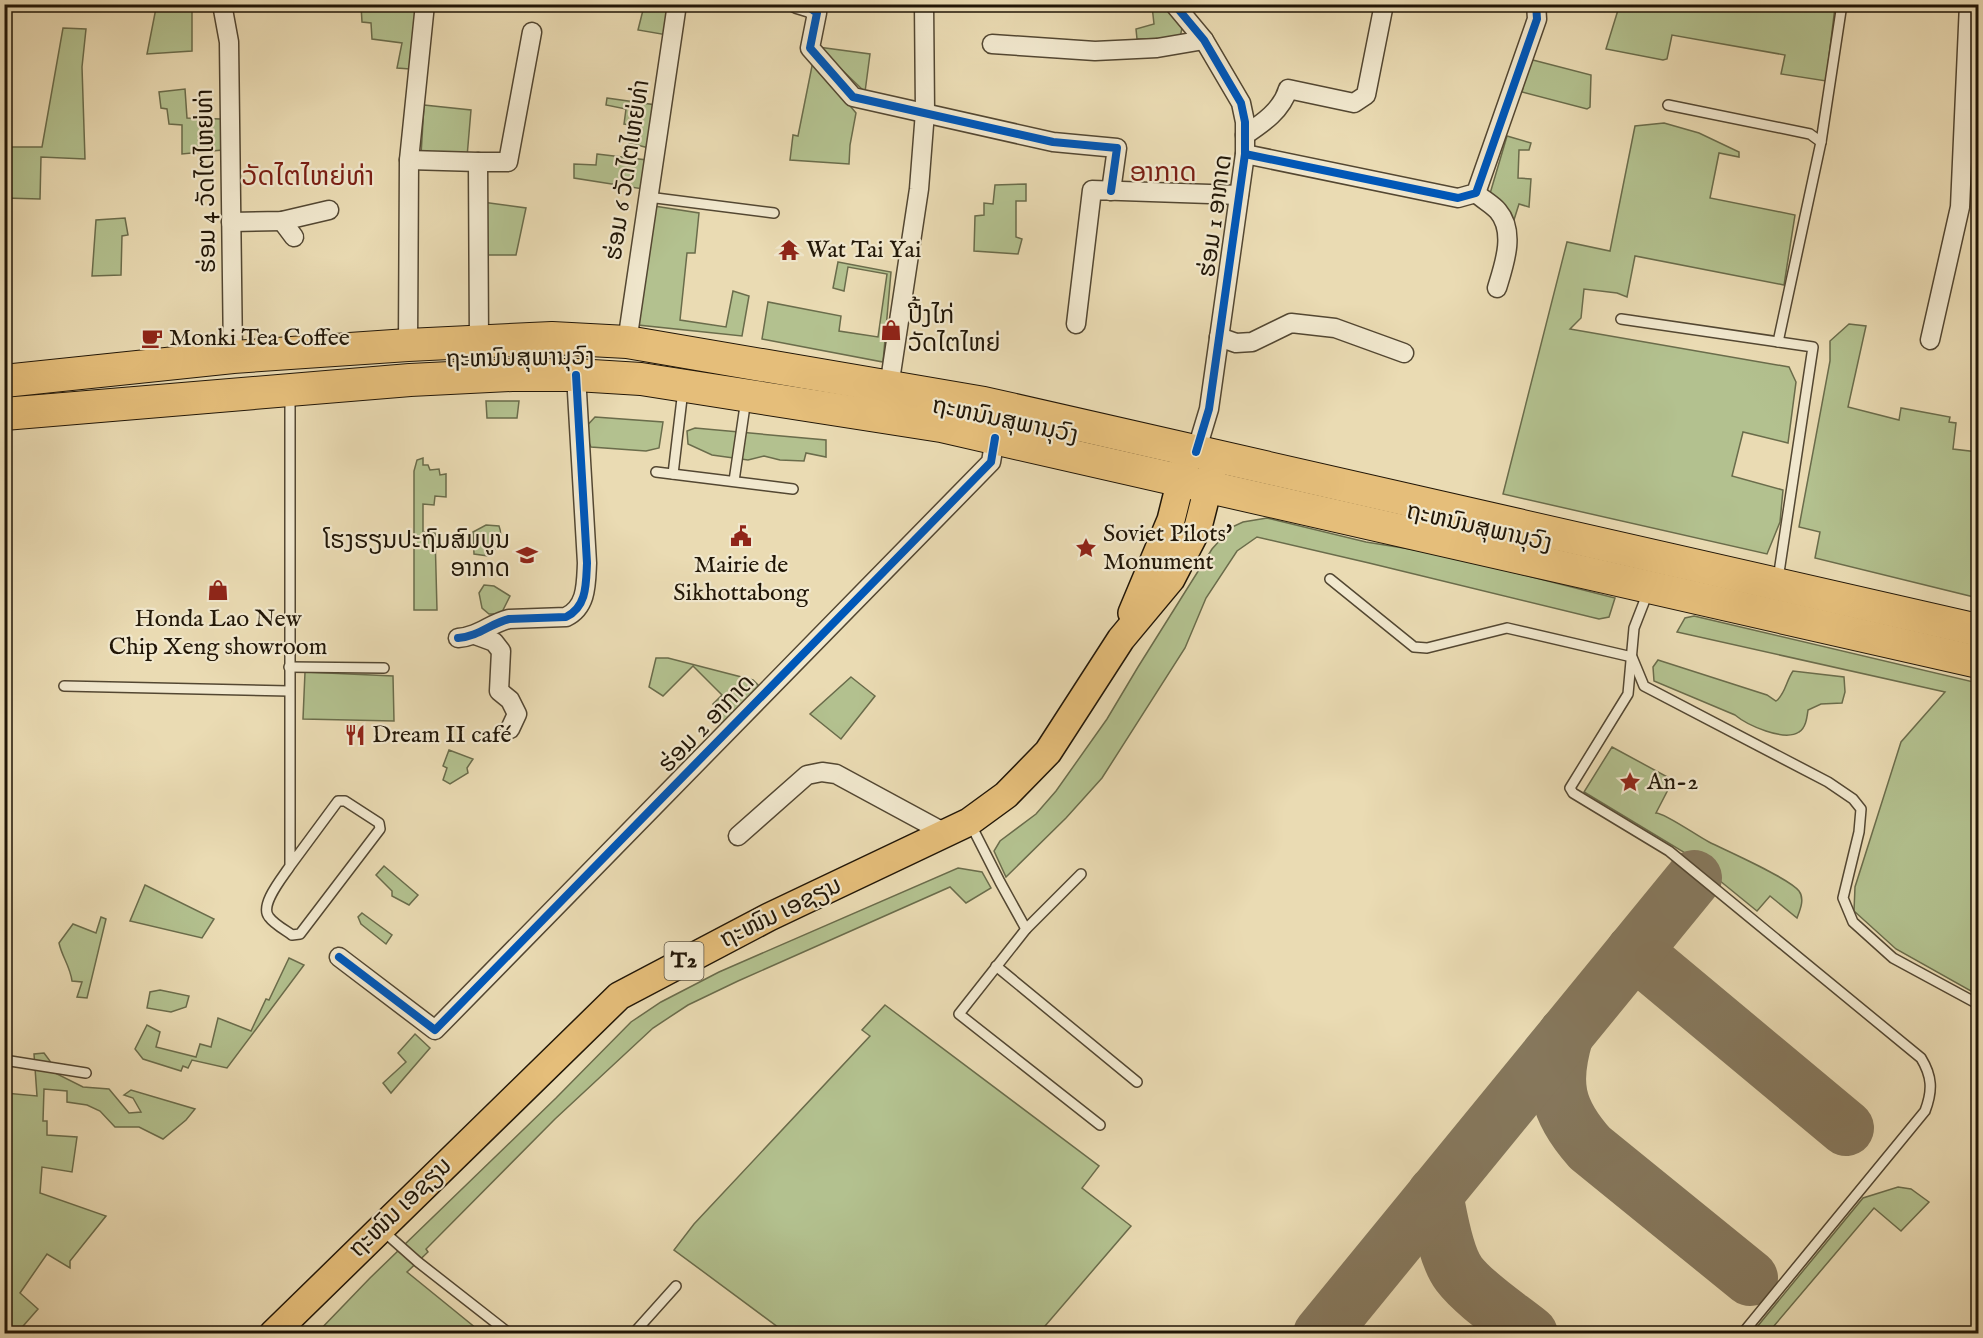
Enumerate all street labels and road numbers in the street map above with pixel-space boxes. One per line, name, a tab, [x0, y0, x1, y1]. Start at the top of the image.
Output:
street label: ຮ່ອມ 6 ວັດໄຕໄຫຍ່ທ່າ	[598, 77, 658, 263]
street label: ຮ່ອມ 4 ວັດໄຕໄຫຍ່ທ່າ	[190, 89, 224, 273]
street label: ຮ່ອມ 1 ອາກາດ	[1192, 153, 1240, 279]
street label: ຖະຫນົນສຸພານຸວົງ	[445, 342, 595, 376]
street label: ຖະຫນົນສຸພານຸວົງ	[929, 390, 1081, 452]
street label: ຖະຫນົນສຸພານຸວົງ	[1403, 496, 1555, 560]
street label: ຮ່ອມ 2 ອາກາດ	[652, 668, 762, 780]
street label: ຖະໜົນ ເອຊຽນ	[715, 870, 847, 956]
road number: T2	[664, 942, 704, 980]
street label: ຖະໜົນ ເອຊຽນ	[343, 1151, 459, 1265]

